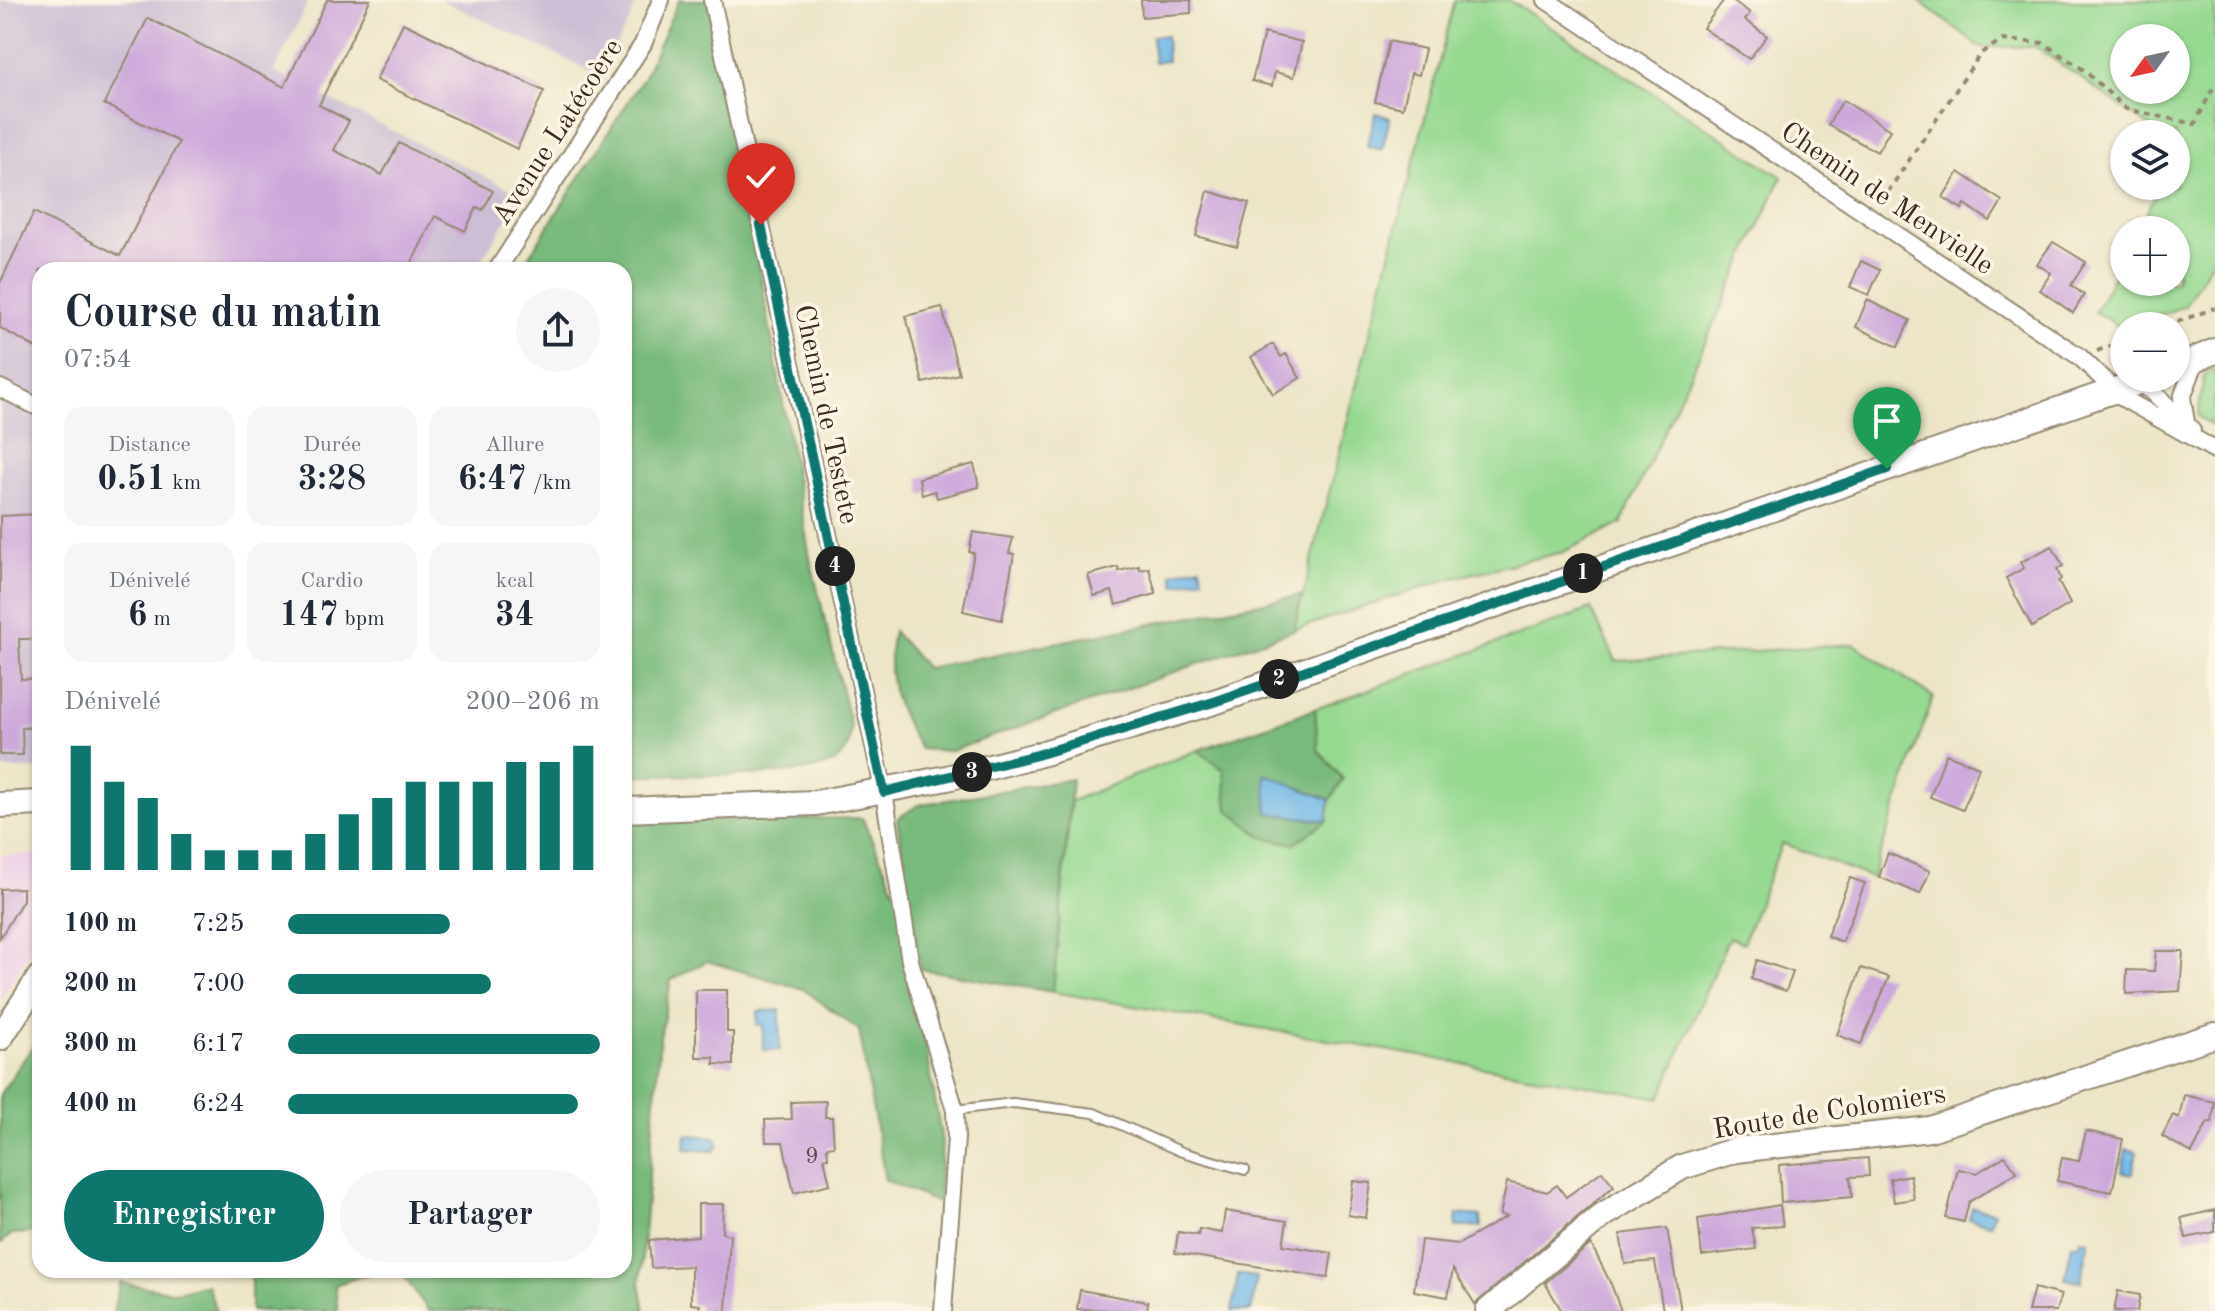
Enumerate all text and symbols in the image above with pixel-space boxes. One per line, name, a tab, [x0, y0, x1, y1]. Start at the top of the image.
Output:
north arrow	[2110, 24, 2190, 104]
map controls	[2110, 24, 2190, 392]
street label: Avenue Latécoère	[488, 35, 629, 231]
street label: Chemin de Menvielle	[1775, 118, 1998, 281]
button: layers	[2110, 120, 2190, 200]
pin	[727, 143, 795, 225]
icon: check	[739, 155, 783, 199]
button: +	[2110, 216, 2190, 296]
button: share	[516, 288, 600, 372]
text: Course du matin	[64, 292, 382, 336]
street label: Chemin de Testete	[788, 302, 862, 527]
button: −	[2110, 312, 2190, 392]
text: 07:54	[64, 347, 132, 373]
pin	[1853, 387, 1921, 469]
icon: arrive	[1865, 399, 1909, 443]
text: Distance	[108, 434, 191, 456]
text: Durée	[303, 434, 361, 456]
text: Allure	[485, 434, 544, 456]
text: 0.51	[97, 463, 166, 497]
text: 3:28	[298, 463, 366, 497]
text: 6:47	[458, 463, 527, 497]
text: km	[166, 472, 201, 494]
text: /km	[527, 472, 571, 494]
pin: 4	[815, 546, 855, 586]
pin: 1	[1563, 553, 1603, 593]
text: 4	[829, 555, 841, 577]
text: 1	[1577, 562, 1589, 584]
text: Dénivelé	[108, 570, 190, 592]
text: Cardio	[301, 570, 363, 592]
text: kcal	[496, 570, 534, 592]
text: 6	[128, 599, 147, 633]
text: 147	[279, 599, 338, 633]
text: 34	[495, 599, 534, 633]
text: m	[147, 608, 171, 630]
text: bpm	[338, 608, 385, 630]
pin: 2	[1259, 659, 1299, 699]
text: 2	[1273, 668, 1285, 690]
text: Dénivelé	[64, 689, 161, 715]
text: 200–206 m	[465, 689, 600, 715]
pin: 3	[952, 752, 992, 792]
text: 3	[966, 761, 978, 783]
text: 100 m	[64, 911, 137, 937]
text: 7:25	[192, 911, 245, 937]
text: 200 m	[64, 971, 137, 997]
text: 7:00	[192, 971, 245, 997]
text: 300 m	[64, 1031, 137, 1057]
text: 6:17	[192, 1031, 245, 1057]
street label: Route de Colomiers	[1711, 1081, 1948, 1145]
text: 400 m	[64, 1091, 137, 1117]
text: 6:24	[192, 1091, 245, 1117]
house number: 9	[805, 1145, 819, 1169]
button: Enregistrer	[64, 1170, 324, 1262]
button: Partager	[340, 1170, 600, 1262]

